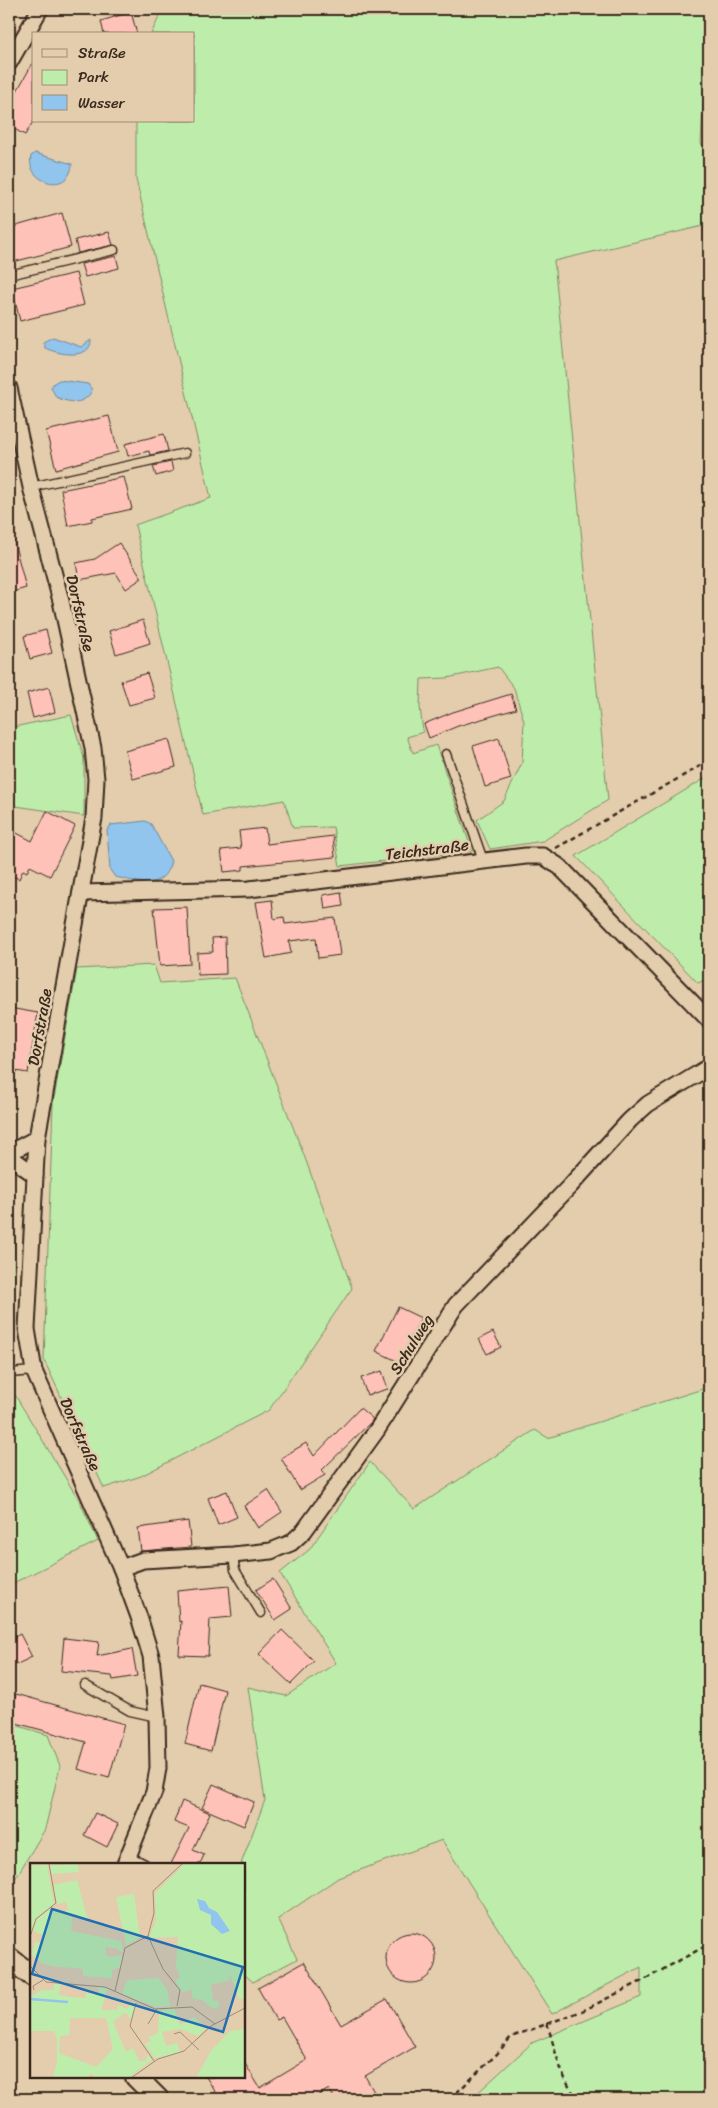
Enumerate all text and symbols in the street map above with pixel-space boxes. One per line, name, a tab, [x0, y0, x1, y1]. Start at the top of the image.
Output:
legend	[32, 32, 195, 122]
text: Straße	[78, 40, 126, 66]
text: Park	[78, 64, 109, 90]
text: Wasser	[78, 90, 126, 116]
street label: Dorfstraße	[58, 572, 103, 655]
street label: Teichstraße	[384, 830, 470, 869]
street label: Dorfstraße	[18, 986, 61, 1068]
street label: Schulweg	[381, 1308, 441, 1380]
street label: Dorfstraße	[51, 1393, 110, 1476]
inset map	[30, 1863, 245, 2078]

